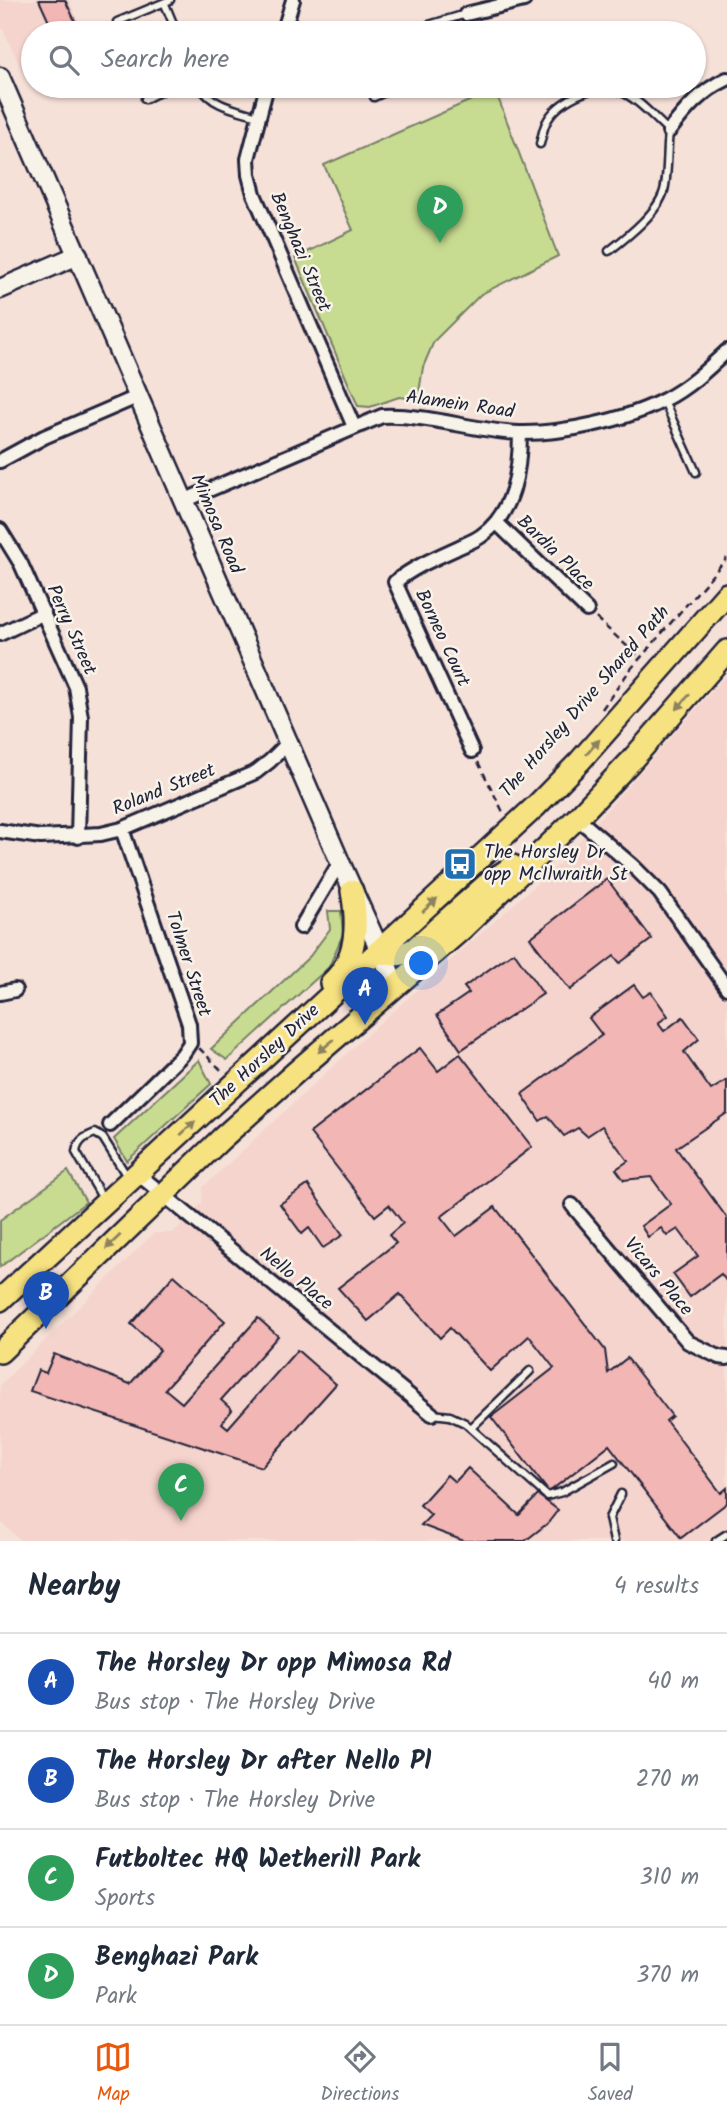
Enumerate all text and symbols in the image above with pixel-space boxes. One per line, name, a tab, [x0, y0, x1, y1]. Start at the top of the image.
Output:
search box	[21, 21, 706, 98]
text: Search here	[101, 39, 229, 81]
icon: search	[45, 41, 83, 79]
pin: D	[417, 185, 463, 243]
street label: Benghazi Street	[261, 187, 339, 317]
street label: Alamein Road	[404, 383, 517, 428]
street label: Mimosa Road	[181, 469, 251, 579]
street label: Bardia Place	[509, 508, 601, 598]
street label: Perry Street	[38, 580, 105, 681]
street label: Borneo Court	[406, 584, 478, 692]
street label: The Horsley Drive Shared Path	[493, 599, 677, 805]
one-way arrow	[676, 694, 691, 711]
one-way arrow	[585, 738, 600, 755]
street label: Roland Street	[108, 755, 221, 824]
place label: The Horsley Dr opp McIlwraith St	[484, 838, 628, 890]
bus stop icon: The Horsley Dr opp McIlwraith St	[441, 845, 479, 883]
one-way arrow	[421, 897, 439, 913]
street label: Tolmer Street	[157, 907, 219, 1021]
your location	[404, 946, 438, 980]
pin: A	[342, 967, 388, 1025]
street label: The Horsley Drive	[203, 996, 327, 1115]
one-way arrow	[317, 1038, 335, 1054]
one-way arrow	[179, 1120, 196, 1136]
street label: Vicars Place	[616, 1231, 700, 1323]
one-way arrow	[104, 1233, 121, 1250]
street label: Nello Place	[252, 1240, 340, 1319]
pin: B	[23, 1271, 69, 1329]
pin: C	[158, 1463, 204, 1521]
text: Nearby	[28, 1563, 120, 1611]
text: 4 results	[614, 1569, 699, 1605]
text: The Horsley Dr opp Mimosa Rd	[95, 1643, 451, 1685]
text: A	[44, 1664, 58, 1700]
text: 40 m	[647, 1664, 699, 1700]
text: Bus stop · The Horsley Drive	[95, 1685, 375, 1721]
text: The Horsley Dr after Nello Pl	[95, 1741, 431, 1783]
text: B	[44, 1762, 58, 1798]
text: 270 m	[636, 1762, 699, 1798]
text: Bus stop · The Horsley Drive	[95, 1783, 375, 1819]
text: Futboltec HQ Wetherill Park	[95, 1839, 420, 1881]
text: C	[44, 1860, 58, 1896]
text: 310 m	[640, 1860, 699, 1896]
text: Sports	[95, 1881, 155, 1917]
text: Benghazi Park	[95, 1937, 258, 1979]
text: D	[43, 1958, 59, 1994]
text: 370 m	[636, 1958, 699, 1994]
text: Park	[95, 1979, 137, 2015]
tab: Map	[94, 2038, 132, 2110]
tab: Directions	[321, 2038, 399, 2110]
tab: Saved	[588, 2038, 633, 2110]

